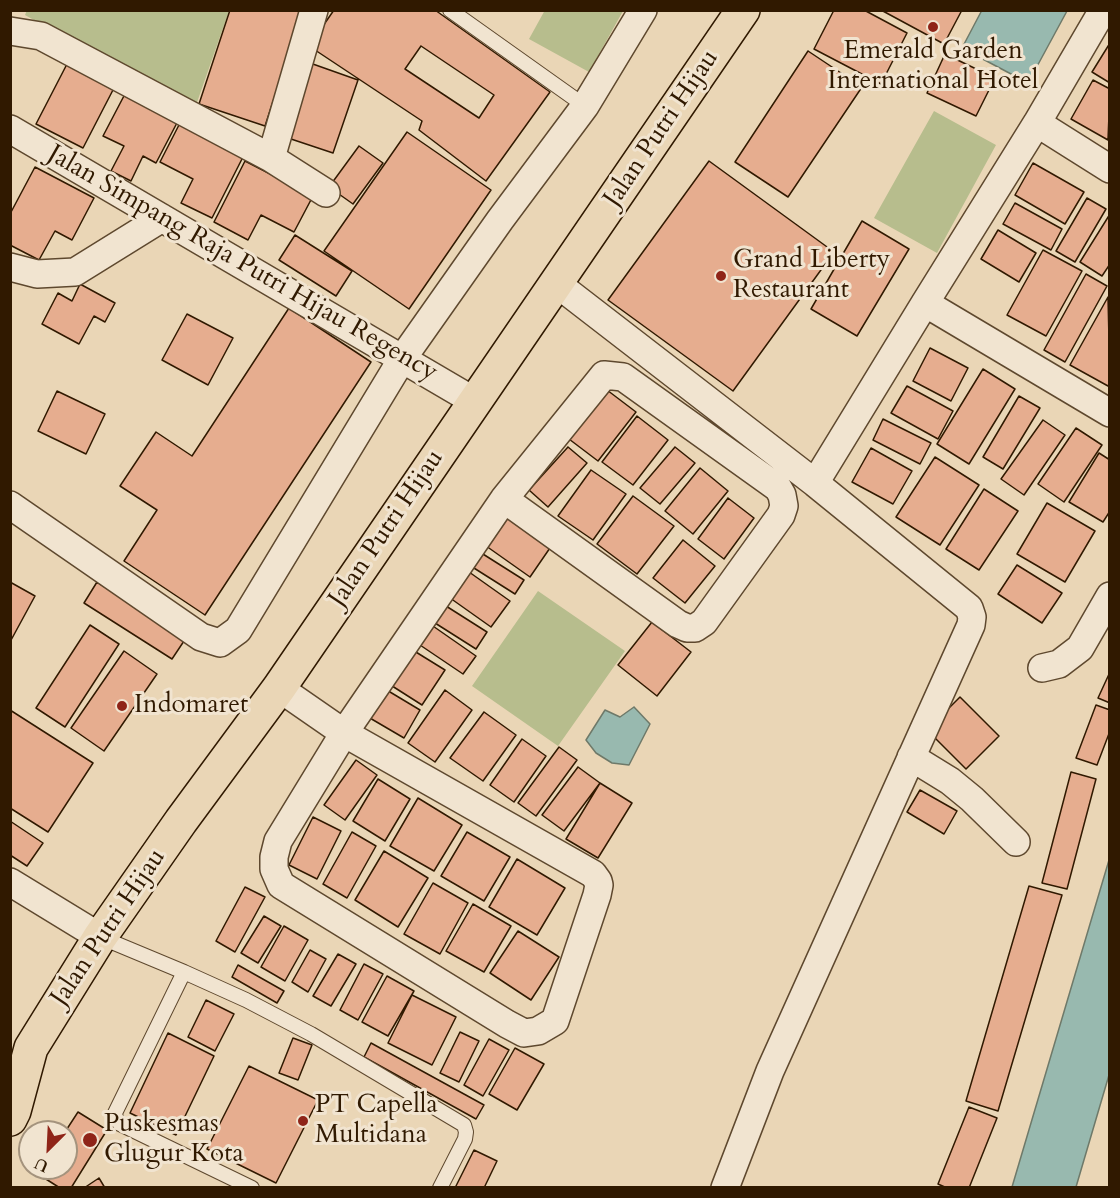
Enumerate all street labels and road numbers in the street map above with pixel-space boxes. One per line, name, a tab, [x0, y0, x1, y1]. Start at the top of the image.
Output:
street label: Jalan Putri Hijau	[598, 44, 726, 214]
street label: Jalan Simpang Raja Putri Hijau Regency	[41, 139, 443, 389]
street label: Jalan Putri Hijau	[323, 444, 451, 614]
street label: Jalan Putri Hijau	[45, 843, 173, 1013]

